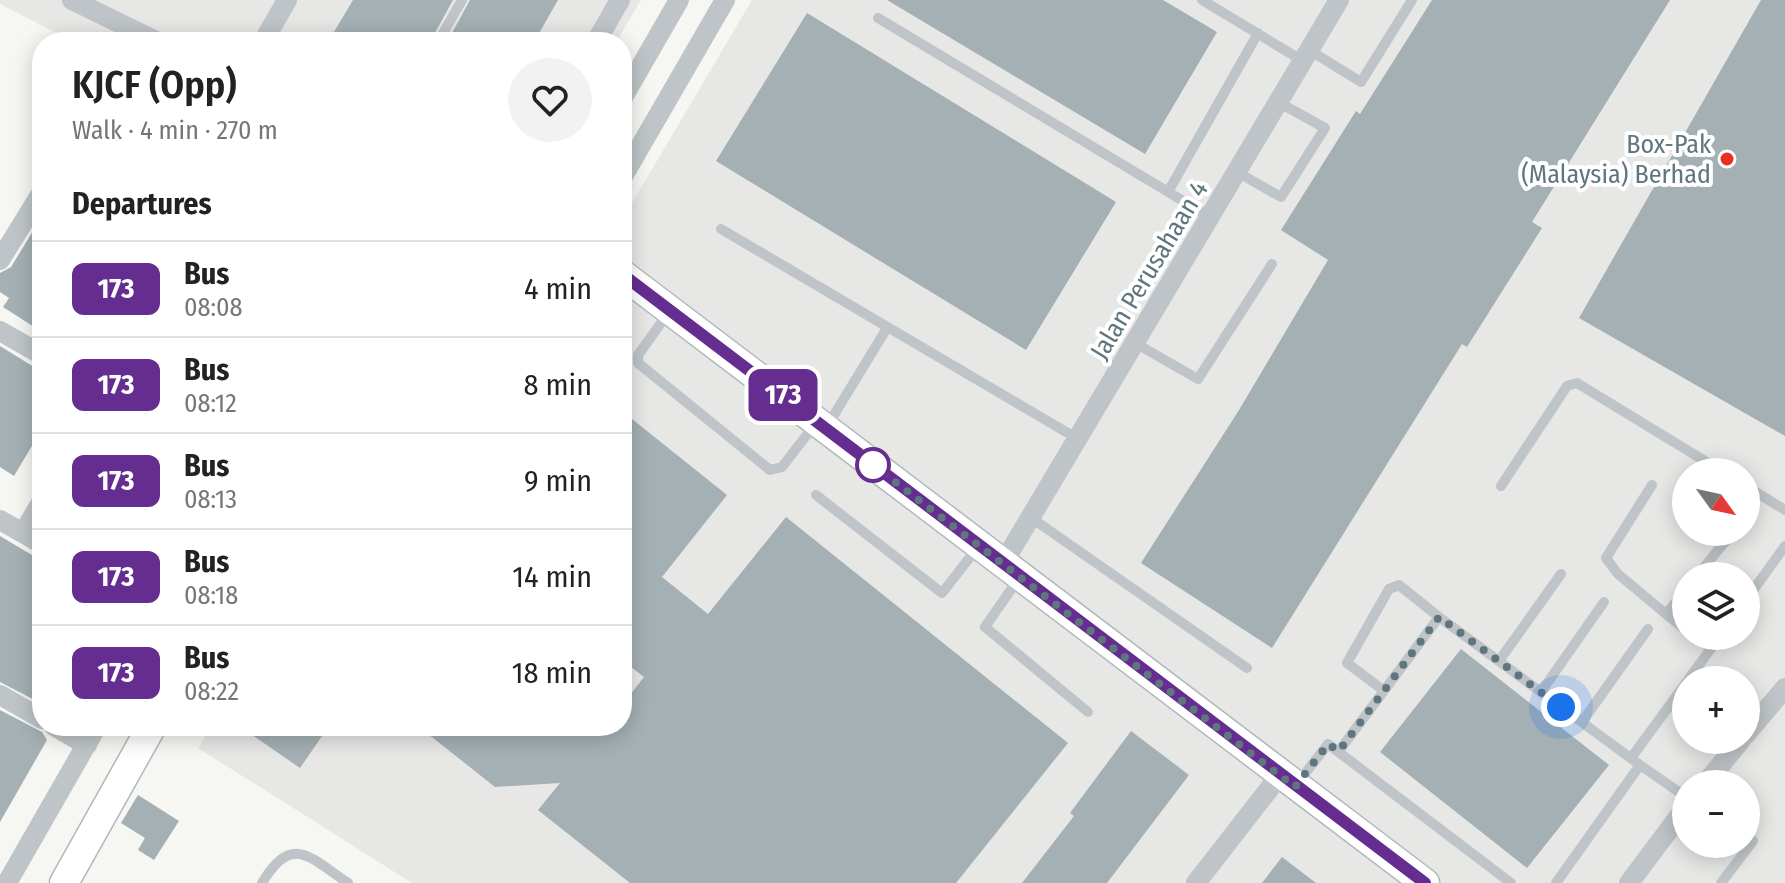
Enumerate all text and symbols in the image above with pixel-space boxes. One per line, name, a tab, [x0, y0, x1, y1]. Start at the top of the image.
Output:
button: heart	[508, 58, 592, 142]
text: KJCF (Opp)	[72, 62, 237, 108]
text: Walk · 4 min · 270 m	[72, 115, 278, 146]
place label: Box-Pak (Malaysia) Berhad	[1521, 129, 1712, 190]
marker: Box-Pak (Malaysia) Berhad	[1718, 150, 1736, 168]
street label: Jalan Perusahaan 4	[1084, 176, 1215, 365]
text: Departures	[72, 186, 212, 222]
text: Bus	[184, 256, 229, 292]
text: 4 min	[524, 271, 592, 307]
text: 173	[98, 272, 134, 305]
text: 08:08	[184, 292, 243, 323]
text: Bus	[184, 352, 229, 388]
text: 8 min	[524, 367, 592, 403]
text: 173	[98, 368, 134, 401]
line badge: 173	[737, 369, 829, 421]
text: 173	[765, 378, 801, 411]
text: 08:12	[184, 388, 237, 419]
text: Bus	[184, 448, 229, 484]
unlabelled marker	[856, 448, 890, 482]
north arrow	[1672, 458, 1760, 546]
map controls	[1672, 458, 1760, 858]
text: 9 min	[524, 463, 592, 499]
text: 173	[98, 464, 134, 497]
text: 08:13	[184, 484, 237, 515]
text: Bus	[184, 544, 229, 580]
text: 14 min	[512, 559, 592, 595]
text: 173	[98, 560, 134, 593]
button: layers	[1672, 562, 1760, 650]
text: 08:18	[184, 580, 238, 611]
text: Bus	[184, 640, 229, 676]
text: 18 min	[512, 655, 592, 691]
text: 173	[98, 656, 134, 689]
button: +	[1672, 666, 1760, 754]
text: 08:22	[184, 676, 239, 707]
your location	[1541, 687, 1581, 727]
button: −	[1672, 770, 1760, 858]

